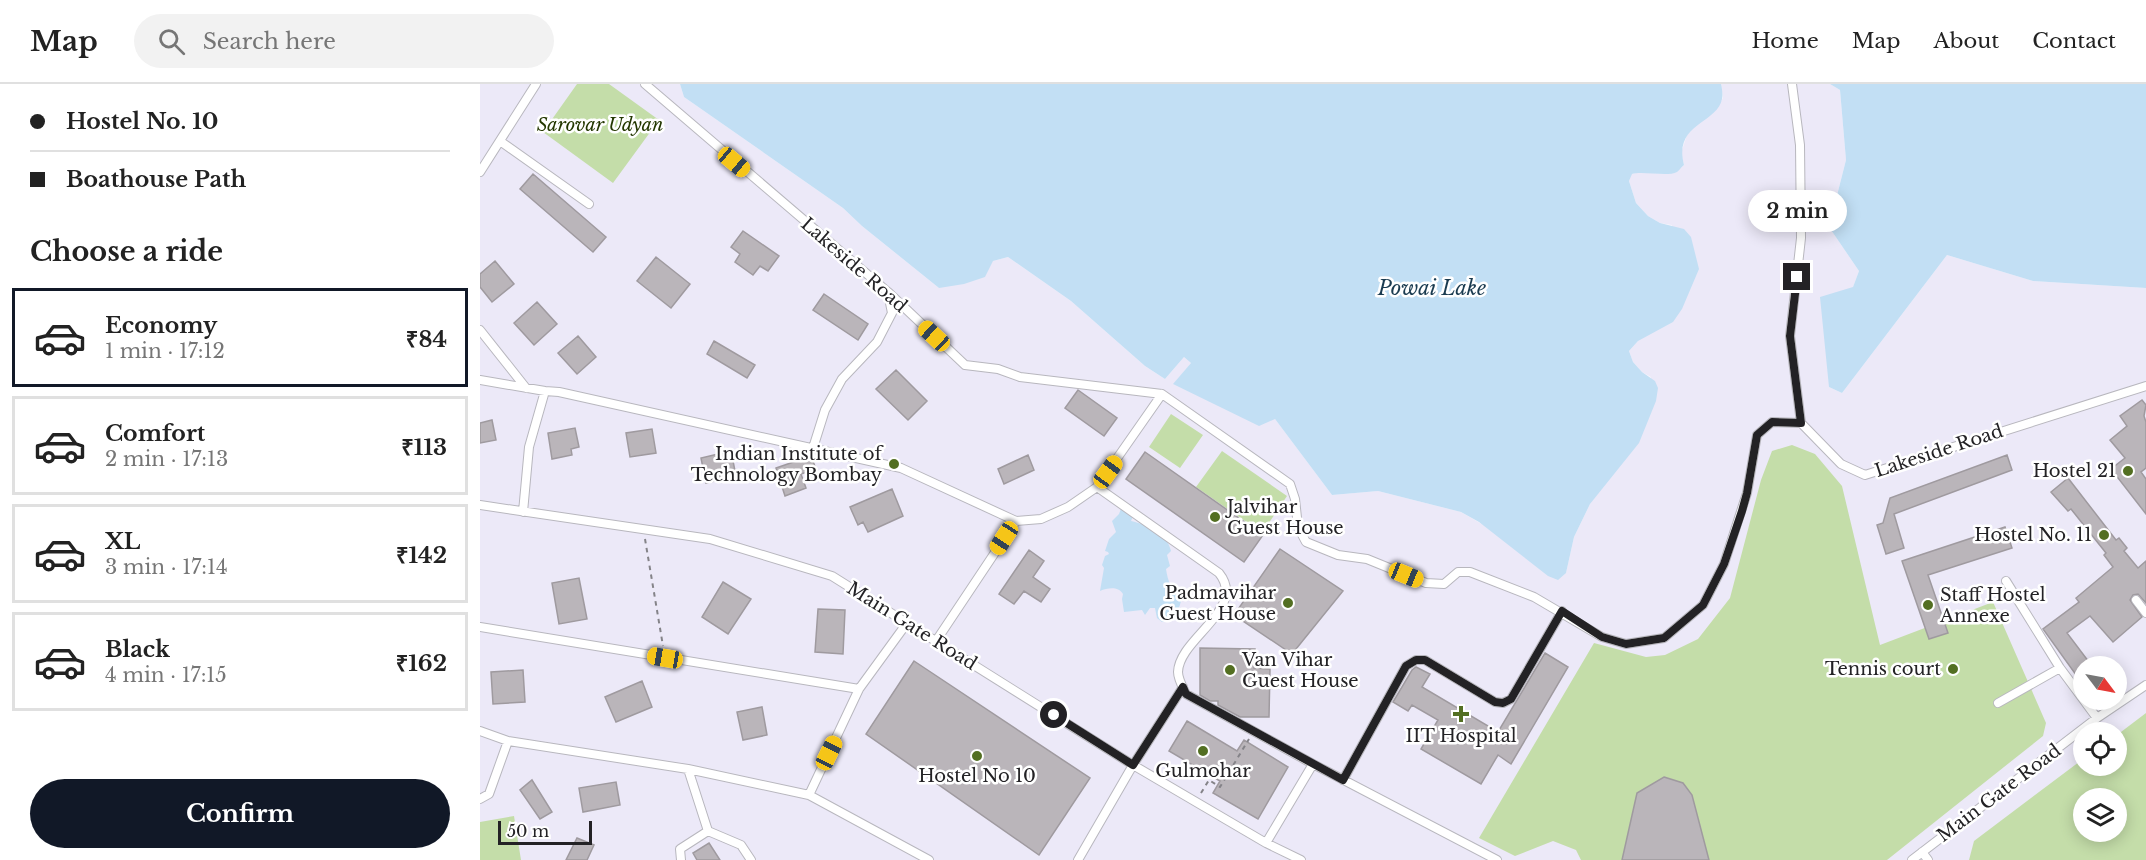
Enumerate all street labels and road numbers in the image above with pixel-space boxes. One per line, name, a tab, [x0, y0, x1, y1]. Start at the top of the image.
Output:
street label: Lakeside Road	[796, 213, 912, 317]
street label: Lakeside Road	[1872, 420, 2006, 482]
street label: Main Gate Road	[843, 577, 981, 675]
street label: Main Gate Road	[1933, 739, 2065, 847]

